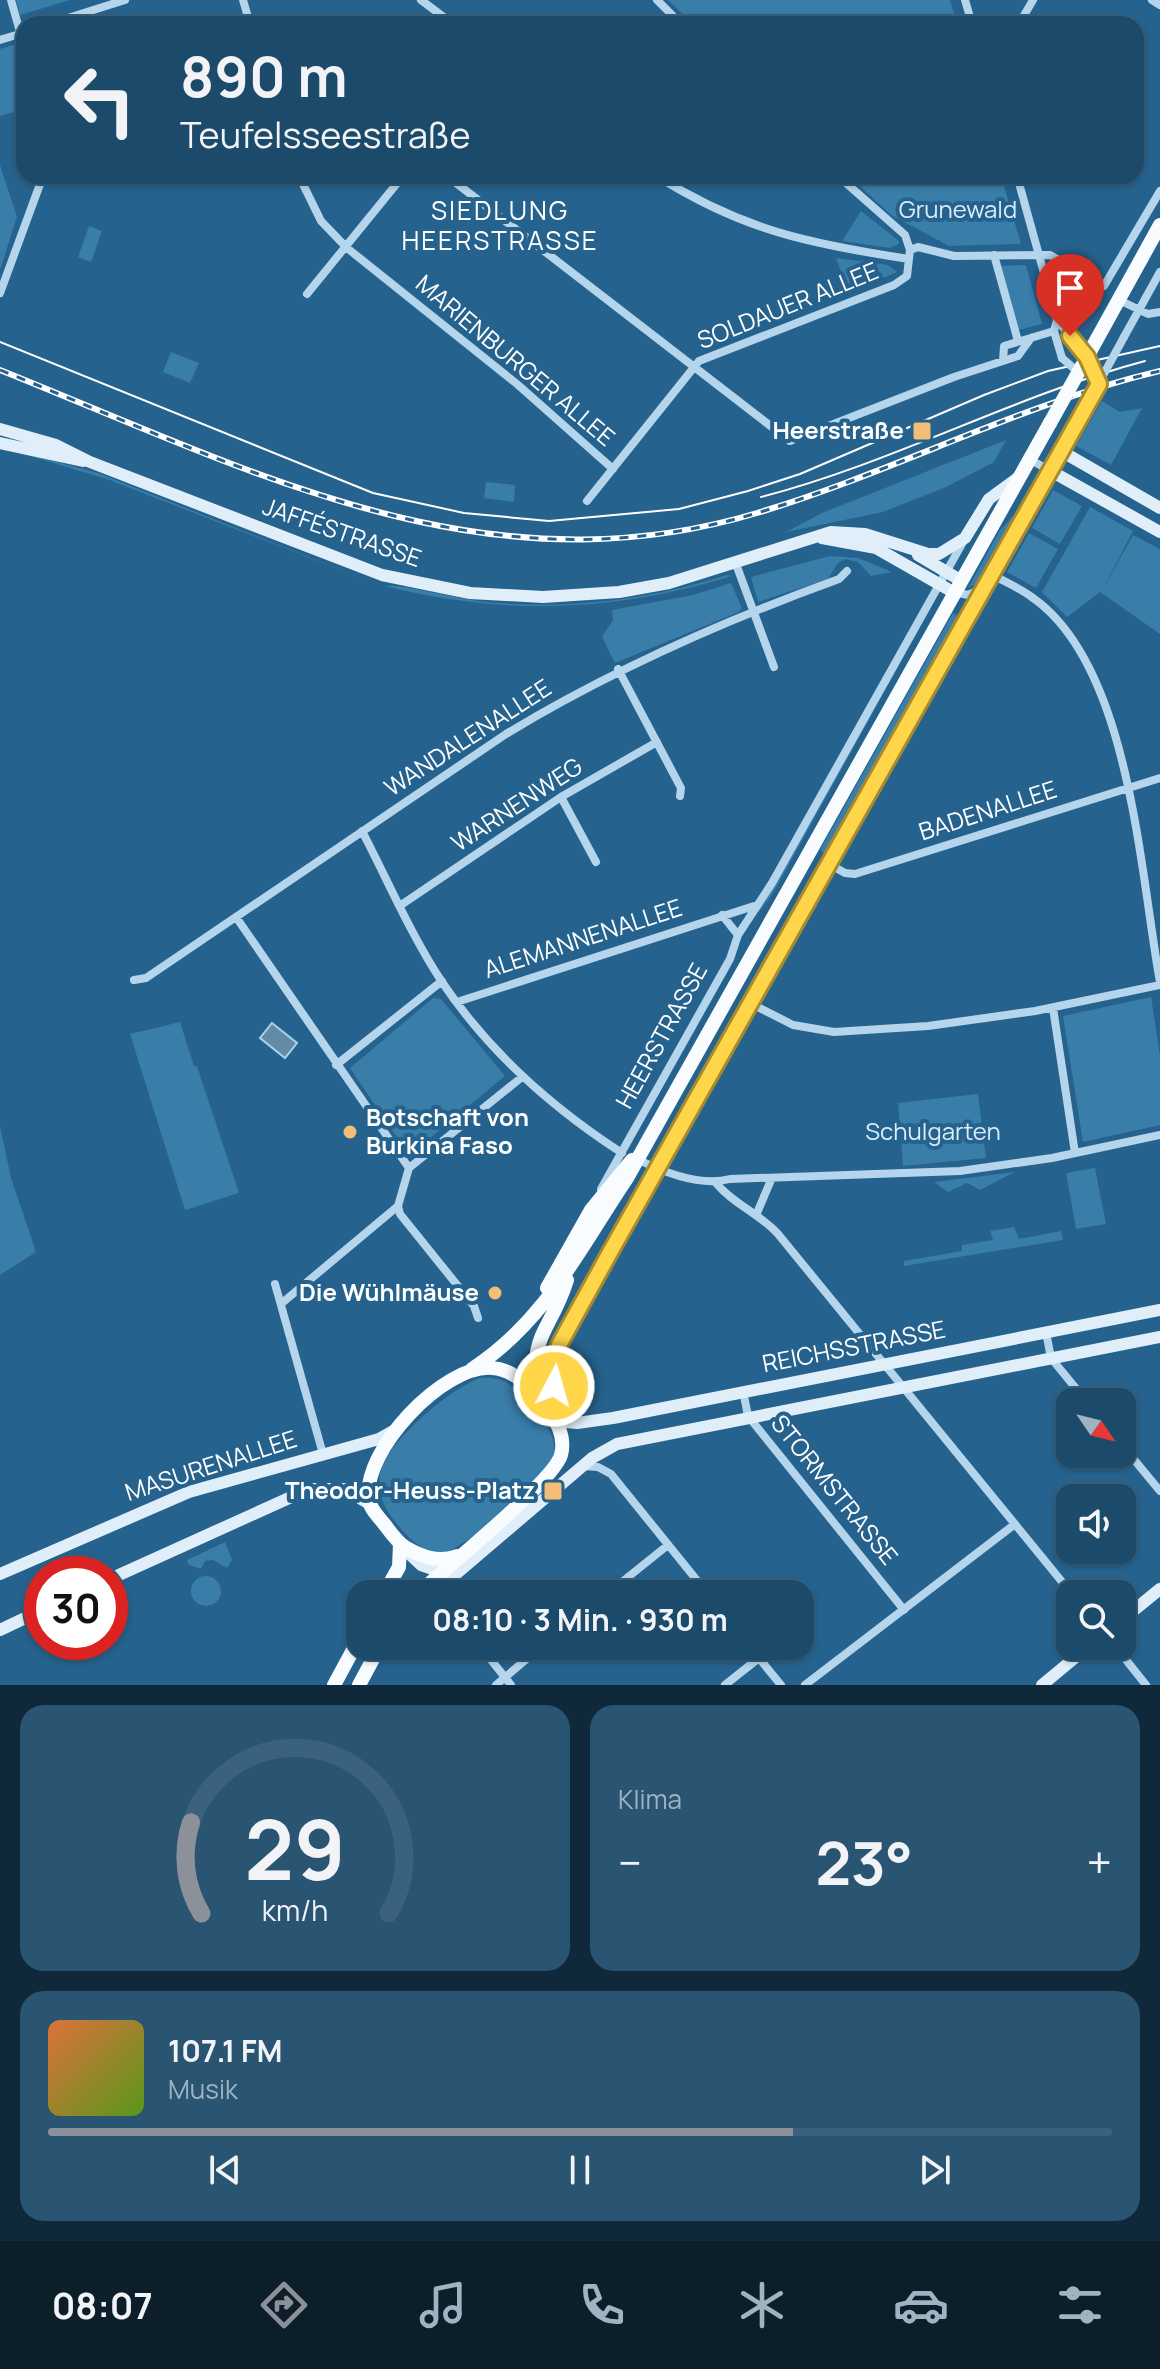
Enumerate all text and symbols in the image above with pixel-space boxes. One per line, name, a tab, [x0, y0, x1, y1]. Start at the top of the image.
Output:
text: 890 m	[180, 37, 348, 114]
icon: left	[48, 48, 152, 152]
text: Teufelsseestraße	[180, 110, 471, 159]
district label: SIEDLUNG HEERSTRASSE	[402, 192, 598, 258]
park label: Grunewald	[899, 192, 1017, 225]
street label: SOLDAUER ALLEE	[692, 253, 883, 356]
pin	[1036, 254, 1104, 336]
icon: arrive	[1048, 266, 1092, 310]
street label: MARIENBURGER ALLEE	[409, 267, 623, 453]
place label: Heerstraße	[773, 413, 904, 446]
marker: Heerstraße	[911, 420, 933, 442]
street label: JAFFÉSTRASSE	[259, 489, 426, 574]
street label: WANDALENALLEE	[377, 670, 557, 803]
street label: WARNENWEG	[444, 749, 588, 858]
street label: BADENALLEE	[914, 772, 1061, 847]
street label: ALEMANNENALLEE	[479, 890, 686, 985]
street label: HEERSTRASSE	[607, 957, 714, 1114]
place label: Botschaft von Burkina Faso	[366, 1100, 529, 1161]
park label: Schulgarten	[865, 1114, 1001, 1147]
marker: Botschaft von Burkina Faso	[341, 1123, 359, 1141]
place label: Die Wühlmäuse	[299, 1275, 479, 1308]
marker: Die Wühlmäuse	[486, 1284, 504, 1302]
street label: REICHSSTRASSE	[759, 1312, 948, 1379]
position arrow	[512, 1344, 596, 1428]
north arrow	[1056, 1388, 1136, 1468]
map controls	[1056, 1388, 1136, 1660]
street label: STORMSTRASSE	[764, 1407, 906, 1571]
street label: MASURENALLEE	[120, 1421, 301, 1508]
place label: Theodor-Heuss-Platz	[285, 1473, 535, 1506]
marker: Theodor-Heuss-Platz	[542, 1480, 564, 1502]
button: sound	[1056, 1484, 1136, 1564]
speed limit sign: 30	[24, 1556, 128, 1660]
button: search	[1056, 1580, 1136, 1660]
text: 08:10 · 3 Min. · 930 m	[432, 1599, 728, 1640]
text: Klima	[618, 1781, 682, 1817]
text: 29	[244, 1791, 346, 1905]
text: 23°	[815, 1821, 913, 1903]
text: −	[618, 1832, 642, 1892]
text: +	[1087, 1832, 1112, 1892]
text: km/h	[262, 1891, 328, 1930]
text: 107.1 FM	[168, 2030, 282, 2071]
text: Musik	[168, 2071, 238, 2107]
icon: previous	[203, 2148, 247, 2192]
icon: pause	[558, 2148, 602, 2192]
icon: next	[913, 2148, 957, 2192]
icon: directions	[256, 2277, 312, 2333]
icon: music	[415, 2277, 471, 2333]
icon: phone	[574, 2277, 630, 2333]
icon: climate	[734, 2277, 790, 2333]
icon: car	[893, 2277, 949, 2333]
icon: filters	[1052, 2277, 1108, 2333]
text: 08:07	[52, 2281, 153, 2330]

